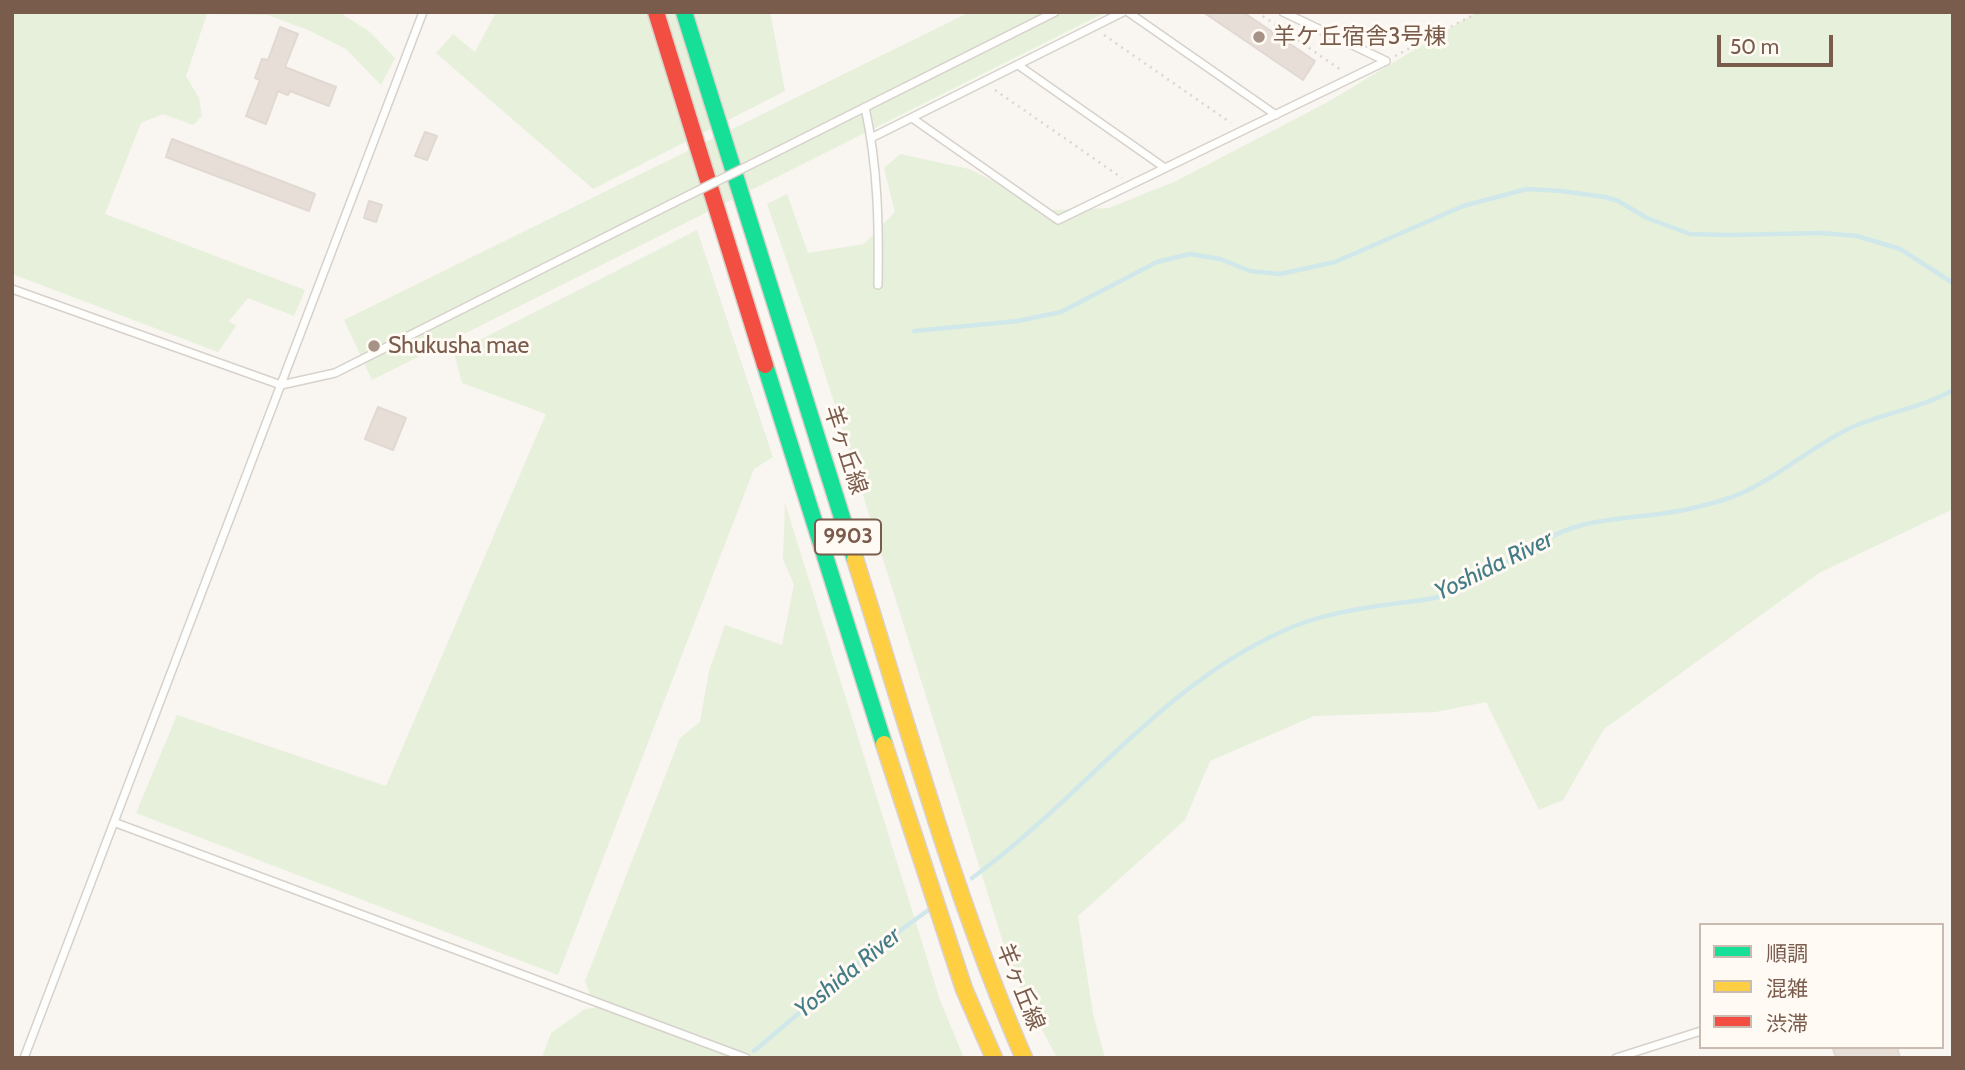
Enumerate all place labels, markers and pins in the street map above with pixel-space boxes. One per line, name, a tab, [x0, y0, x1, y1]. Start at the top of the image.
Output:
place label: 羊ケ丘宿舎3号棟	[1273, 23, 1446, 51]
marker: 羊ケ丘宿舎3号棟	[1251, 29, 1267, 45]
place label: Shukusha mae	[388, 332, 529, 360]
marker: Shukusha mae	[366, 338, 382, 354]

